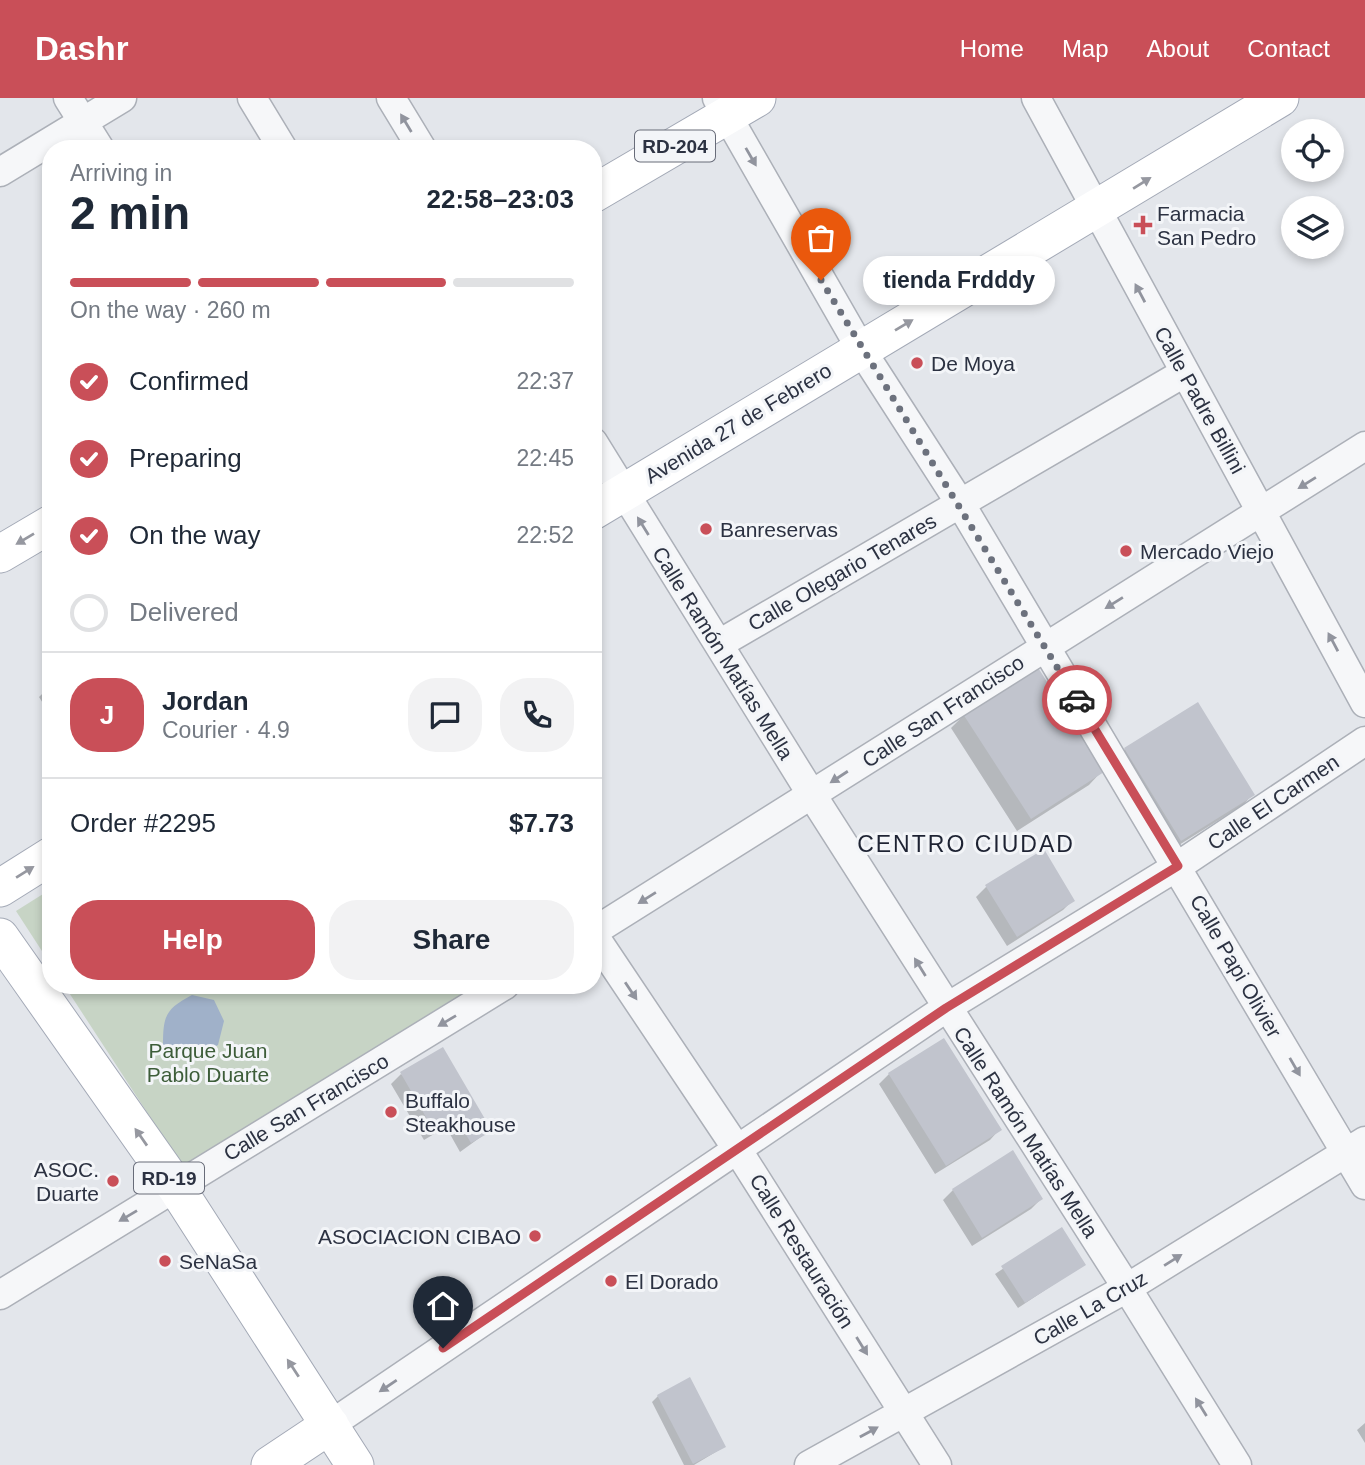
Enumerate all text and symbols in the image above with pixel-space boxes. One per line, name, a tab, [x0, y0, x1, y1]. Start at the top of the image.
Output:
text: Dashr	[35, 30, 129, 67]
text: Home	[960, 35, 1024, 62]
text: Map	[1062, 35, 1109, 62]
text: About	[1147, 35, 1209, 62]
text: Contact	[1247, 35, 1330, 62]
one-way arrow	[400, 114, 413, 133]
map controls	[1281, 119, 1344, 259]
button: locate	[1281, 119, 1344, 182]
road number: RD-204	[635, 130, 715, 162]
one-way arrow	[745, 148, 757, 167]
text: Arriving in	[70, 160, 172, 186]
one-way arrow	[1132, 177, 1151, 190]
text: 22:58–23:03	[427, 184, 574, 214]
text: 2 min	[70, 187, 190, 239]
button: layers	[1281, 196, 1344, 259]
place label: Farmacia San Pedro	[1157, 202, 1256, 249]
pin	[791, 208, 851, 280]
marker: Farmacia San Pedro	[1135, 217, 1151, 233]
icon: bag	[802, 219, 840, 257]
callout: tienda Frdddy	[863, 256, 1056, 304]
text: tienda Frdddy	[883, 267, 1035, 293]
one-way arrow	[1134, 283, 1146, 303]
text: On the way · 260 m	[70, 297, 271, 323]
one-way arrow	[895, 319, 914, 331]
street label: Calle Padre Billini	[1150, 322, 1250, 478]
place label: De Moya	[931, 352, 1015, 375]
marker: De Moya	[909, 355, 925, 371]
street label: Avenida 27 de Febrero	[641, 358, 835, 488]
icon: check	[70, 363, 108, 401]
text: Confirmed	[129, 366, 249, 396]
text: 22:37	[516, 368, 574, 394]
icon: check	[70, 440, 108, 478]
text: Preparing	[129, 443, 242, 473]
text: 22:45	[516, 445, 574, 471]
one-way arrow	[1298, 476, 1317, 489]
street label: Calle Olegario Tenares	[744, 509, 940, 635]
one-way arrow	[637, 516, 650, 535]
icon: check	[70, 517, 108, 555]
place label: Banreservas	[720, 518, 838, 541]
text: On the way	[129, 520, 261, 550]
marker: Banreservas	[698, 521, 714, 537]
text: 22:52	[516, 522, 574, 548]
one-way arrow	[16, 533, 35, 545]
place label: Mercado Viejo	[1140, 540, 1274, 563]
street label: Calle Ramón Matías Mella	[648, 542, 798, 764]
marker: Mercado Viejo	[1118, 543, 1134, 559]
one-way arrow	[1104, 596, 1124, 609]
text: Delivered	[129, 597, 239, 627]
one-way arrow	[1327, 632, 1339, 652]
street label: Calle San Francisco	[858, 650, 1028, 772]
courier	[1042, 665, 1112, 735]
button: chat	[408, 678, 482, 752]
button: phone	[500, 678, 574, 752]
icon: car	[1058, 681, 1096, 719]
text: Jordan	[162, 686, 249, 716]
text: J	[100, 700, 114, 730]
text: Courier · 4.9	[162, 717, 290, 743]
street label: Calle El Carmen	[1203, 750, 1343, 854]
one-way arrow	[830, 771, 849, 784]
text: Order #2295	[70, 808, 216, 838]
text: $7.73	[509, 808, 574, 838]
district label: CENTRO CIUDAD	[857, 831, 1075, 857]
one-way arrow	[16, 865, 35, 878]
street label: Calle Papi Olivier	[1186, 891, 1286, 1041]
one-way arrow	[637, 892, 656, 905]
button: Help	[70, 900, 315, 980]
button: Share	[329, 900, 574, 980]
one-way arrow	[914, 958, 927, 977]
one-way arrow	[624, 982, 638, 1000]
one-way arrow	[438, 1014, 457, 1027]
street label: Calle Ramón Matías Mella	[949, 1022, 1103, 1242]
park label: Parque Juan Pablo Duarte	[147, 1039, 269, 1086]
street label: Calle San Francisco	[220, 1049, 392, 1165]
one-way arrow	[1289, 1058, 1301, 1077]
place label: Buffalo Steakhouse	[405, 1089, 516, 1136]
marker: Buffalo Steakhouse	[383, 1104, 399, 1120]
one-way arrow	[134, 1128, 148, 1146]
place label: ASOC. Duarte	[34, 1158, 99, 1205]
road number: RD-19	[134, 1162, 204, 1194]
street label: Calle Restauración	[745, 1170, 859, 1332]
marker: ASOC. Duarte	[105, 1173, 121, 1189]
one-way arrow	[118, 1210, 137, 1223]
place label: ASOCIACION CIBAO	[318, 1225, 521, 1248]
marker: ASOCIACION CIBAO	[527, 1228, 543, 1244]
place label: SeNaSa	[179, 1250, 258, 1273]
marker: SeNaSa	[157, 1253, 173, 1269]
one-way arrow	[1163, 1253, 1183, 1266]
street label: Calle La Cruz	[1029, 1266, 1151, 1350]
place label: El Dorado	[625, 1270, 718, 1293]
marker: El Dorado	[603, 1273, 619, 1289]
pin	[413, 1276, 473, 1348]
icon: home	[424, 1287, 462, 1325]
one-way arrow	[856, 1336, 869, 1355]
one-way arrow	[286, 1359, 300, 1377]
one-way arrow	[379, 1379, 397, 1393]
one-way arrow	[1195, 1397, 1207, 1416]
one-way arrow	[859, 1426, 878, 1438]

